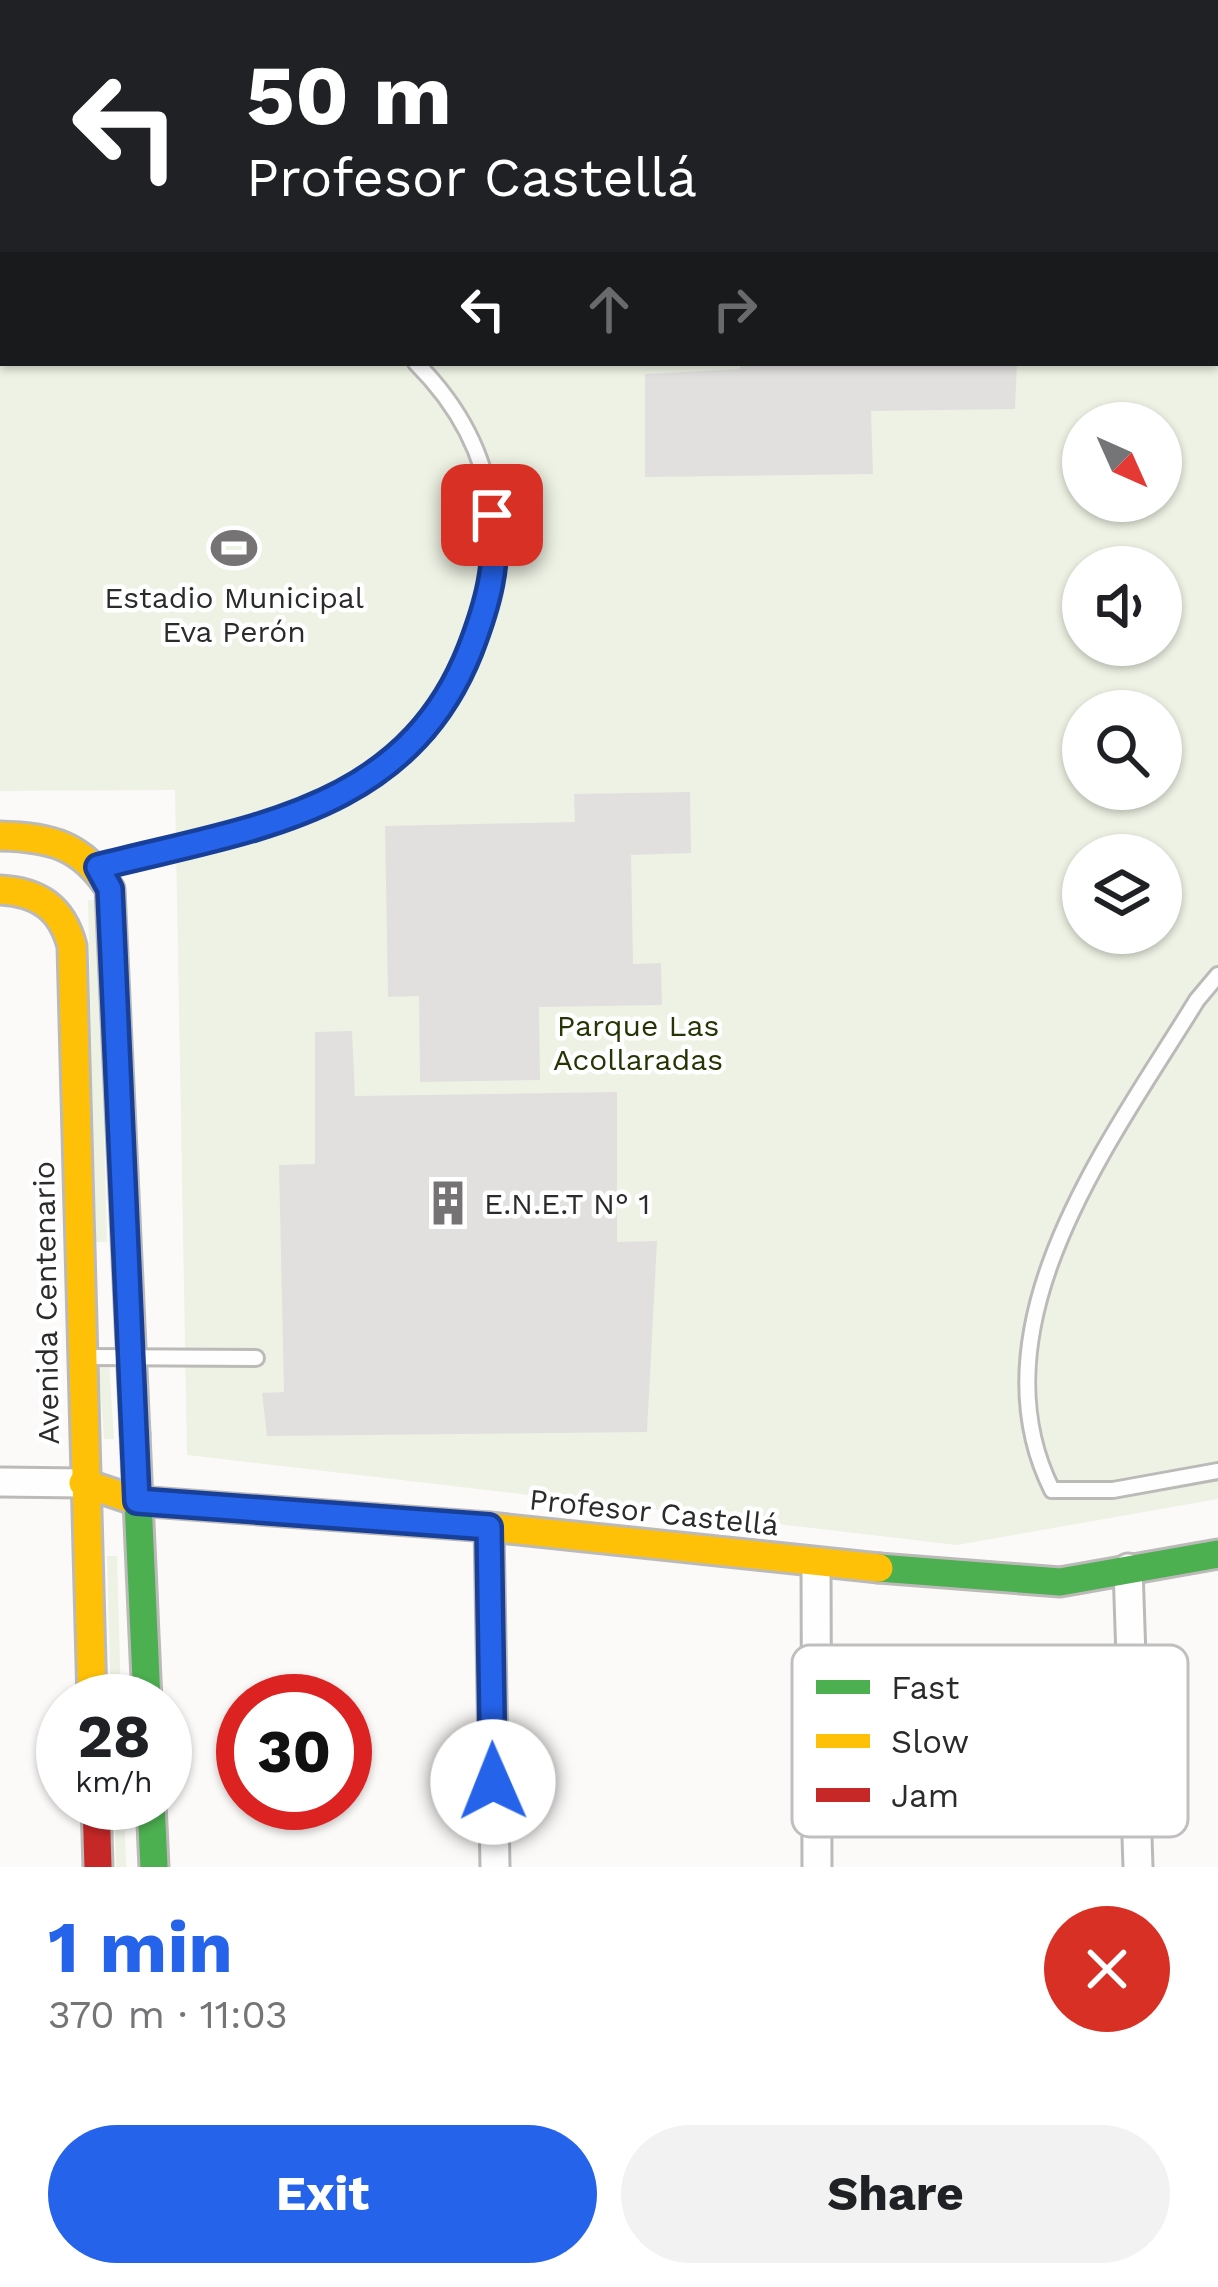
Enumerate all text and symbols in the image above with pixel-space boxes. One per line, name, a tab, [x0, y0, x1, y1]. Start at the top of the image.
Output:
text: 50 m	[246, 46, 452, 144]
icon: left	[48, 48, 204, 204]
text: Profesor Castellá	[246, 146, 697, 209]
icon: left	[450, 276, 516, 342]
icon: ahead	[576, 276, 642, 342]
icon: right	[702, 276, 768, 342]
north arrow	[1062, 402, 1182, 522]
map controls	[1062, 402, 1182, 954]
pin	[441, 464, 543, 566]
icon: arrive	[459, 482, 525, 548]
sports icon: Estadio Municipal Eva Perón	[209, 523, 259, 573]
button: sound	[1062, 546, 1182, 666]
place label: Estadio Municipal Eva Perón	[104, 580, 364, 649]
button: search	[1062, 690, 1182, 810]
button: layers	[1062, 834, 1182, 954]
park label: Parque Las Acollaradas	[553, 1008, 723, 1077]
street label: Avenida Centenario	[26, 1161, 66, 1445]
building icon: E.N.E.T N° 1	[423, 1178, 473, 1228]
place label: E.N.E.T N° 1	[484, 1186, 650, 1221]
street label: Profesor Castellá	[528, 1481, 780, 1543]
legend	[792, 1645, 1188, 1837]
text: Fast	[891, 1668, 960, 1707]
speed limit sign: 30	[216, 1674, 372, 1830]
text: 28	[77, 1701, 151, 1772]
position arrow	[430, 1719, 556, 1845]
text: Slow	[891, 1722, 969, 1761]
text: km/h	[75, 1764, 153, 1799]
text: Jam	[891, 1776, 959, 1815]
text: 1 min	[48, 1905, 233, 1989]
button: close	[1044, 1906, 1170, 2032]
text: 370 m · 11:03	[48, 1992, 288, 2037]
button: Exit	[48, 2125, 597, 2263]
button: Share	[621, 2125, 1170, 2263]

